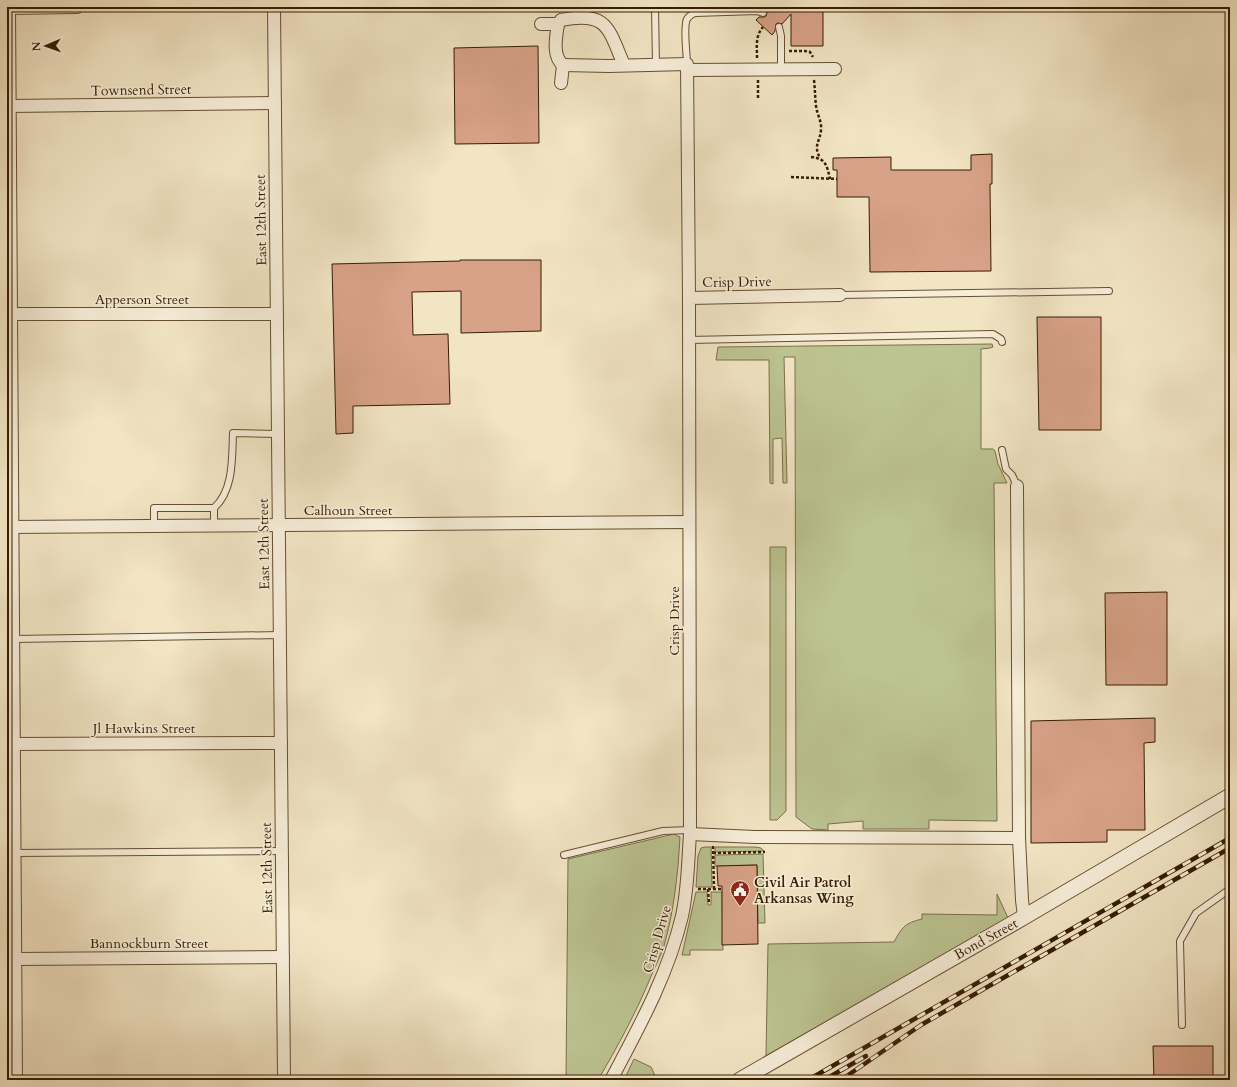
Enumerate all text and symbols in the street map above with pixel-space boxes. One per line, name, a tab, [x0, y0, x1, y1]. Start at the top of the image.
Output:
north arrow	[26, 26, 66, 66]
text: N	[29, 41, 44, 51]
street label: Townsend Street	[90, 80, 192, 100]
street label: East 12th Street	[251, 174, 271, 266]
street label: Crisp Drive	[702, 272, 772, 292]
street label: Apperson Street	[95, 290, 190, 309]
street label: East 12th Street	[254, 498, 274, 590]
street label: Calhoun Street	[304, 501, 393, 520]
street label: Crisp Drive	[665, 586, 684, 656]
street label: Jl Hawkins Street	[91, 719, 196, 738]
street label: East 12th Street	[257, 822, 277, 914]
place label: Civil Air Patrol Arkansas Wing	[754, 873, 854, 908]
public building icon: Civil Air Patrol Arkansas Wing	[729, 879, 751, 907]
street label: Crisp Drive	[638, 903, 676, 975]
street label: Bond Street	[951, 913, 1022, 964]
street label: Bannockburn Street	[90, 934, 209, 953]

